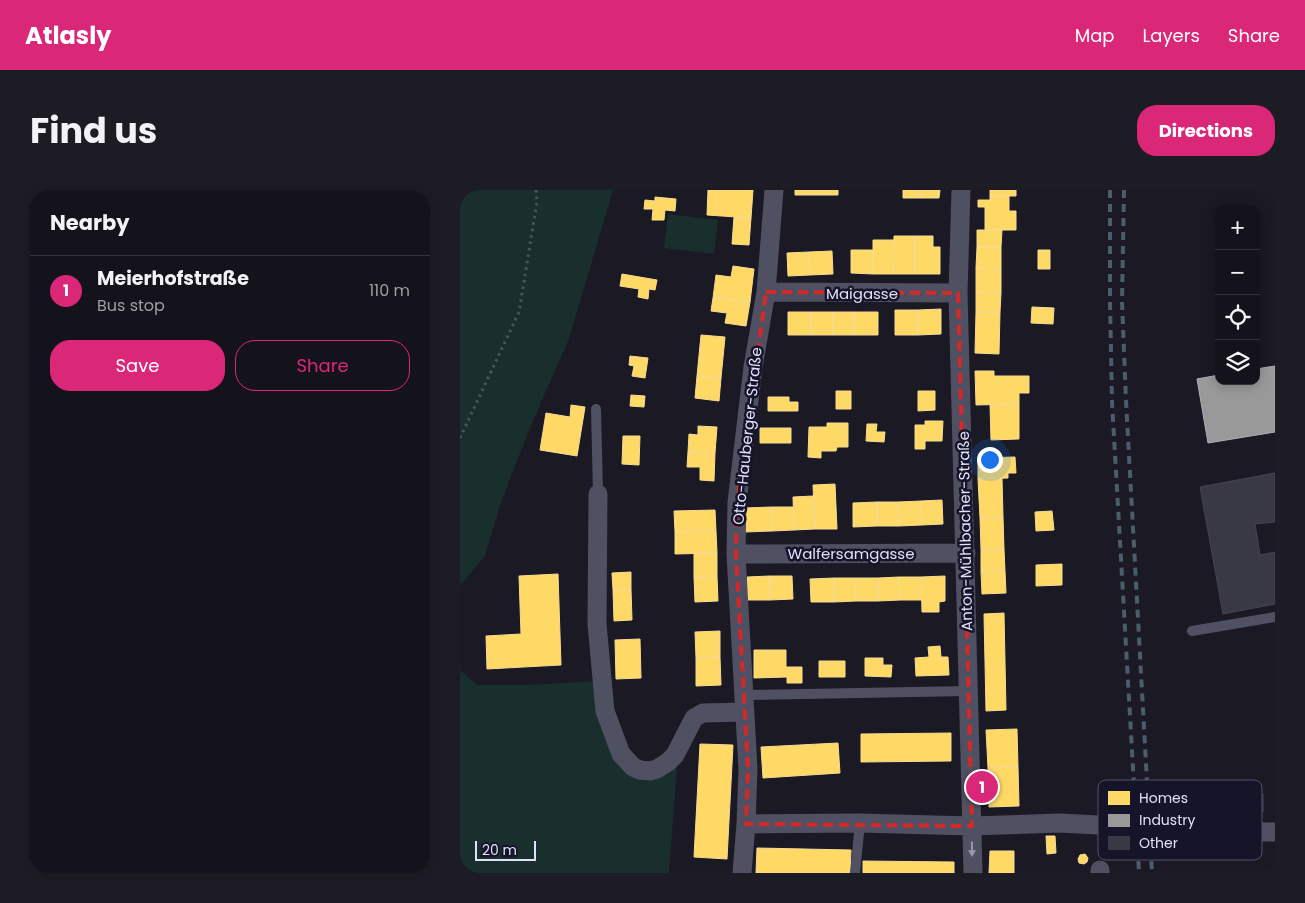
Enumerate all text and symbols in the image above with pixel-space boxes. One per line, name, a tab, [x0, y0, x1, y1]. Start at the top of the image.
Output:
text: Atlasly	[25, 19, 111, 52]
text: Map	[1075, 23, 1115, 48]
text: Layers	[1143, 23, 1200, 48]
text: Share	[1228, 23, 1280, 48]
button: Directions	[1137, 105, 1275, 156]
text: Find us	[30, 106, 157, 155]
map controls	[1215, 205, 1260, 385]
button: +	[1215, 205, 1260, 250]
text: Nearby	[50, 208, 130, 237]
button: −	[1215, 250, 1260, 295]
text: Meierhofstraße	[97, 265, 249, 292]
text: 1	[63, 279, 69, 302]
text: 110 m	[369, 279, 410, 302]
street label: Maigasse	[826, 283, 898, 304]
text: Bus stop	[97, 294, 165, 317]
button: locate	[1215, 295, 1260, 340]
button: Save	[50, 340, 225, 391]
button: Share	[235, 340, 410, 391]
button: layers	[1215, 340, 1260, 385]
street label: Otto-Hauberger-Straße	[727, 346, 767, 526]
street label: Anton-Mühlbacher-Straße	[953, 431, 977, 631]
your location	[977, 447, 1003, 473]
street label: Walfersamgasse	[788, 543, 914, 564]
pin: 1	[966, 768, 998, 806]
legend	[1098, 780, 1262, 860]
text: Homes	[1139, 788, 1188, 808]
text: Industry	[1139, 810, 1195, 830]
text: Other	[1139, 833, 1178, 853]
scale bar	[475, 838, 536, 861]
text: 20 m	[482, 840, 517, 860]
one-way arrow	[969, 842, 977, 858]

